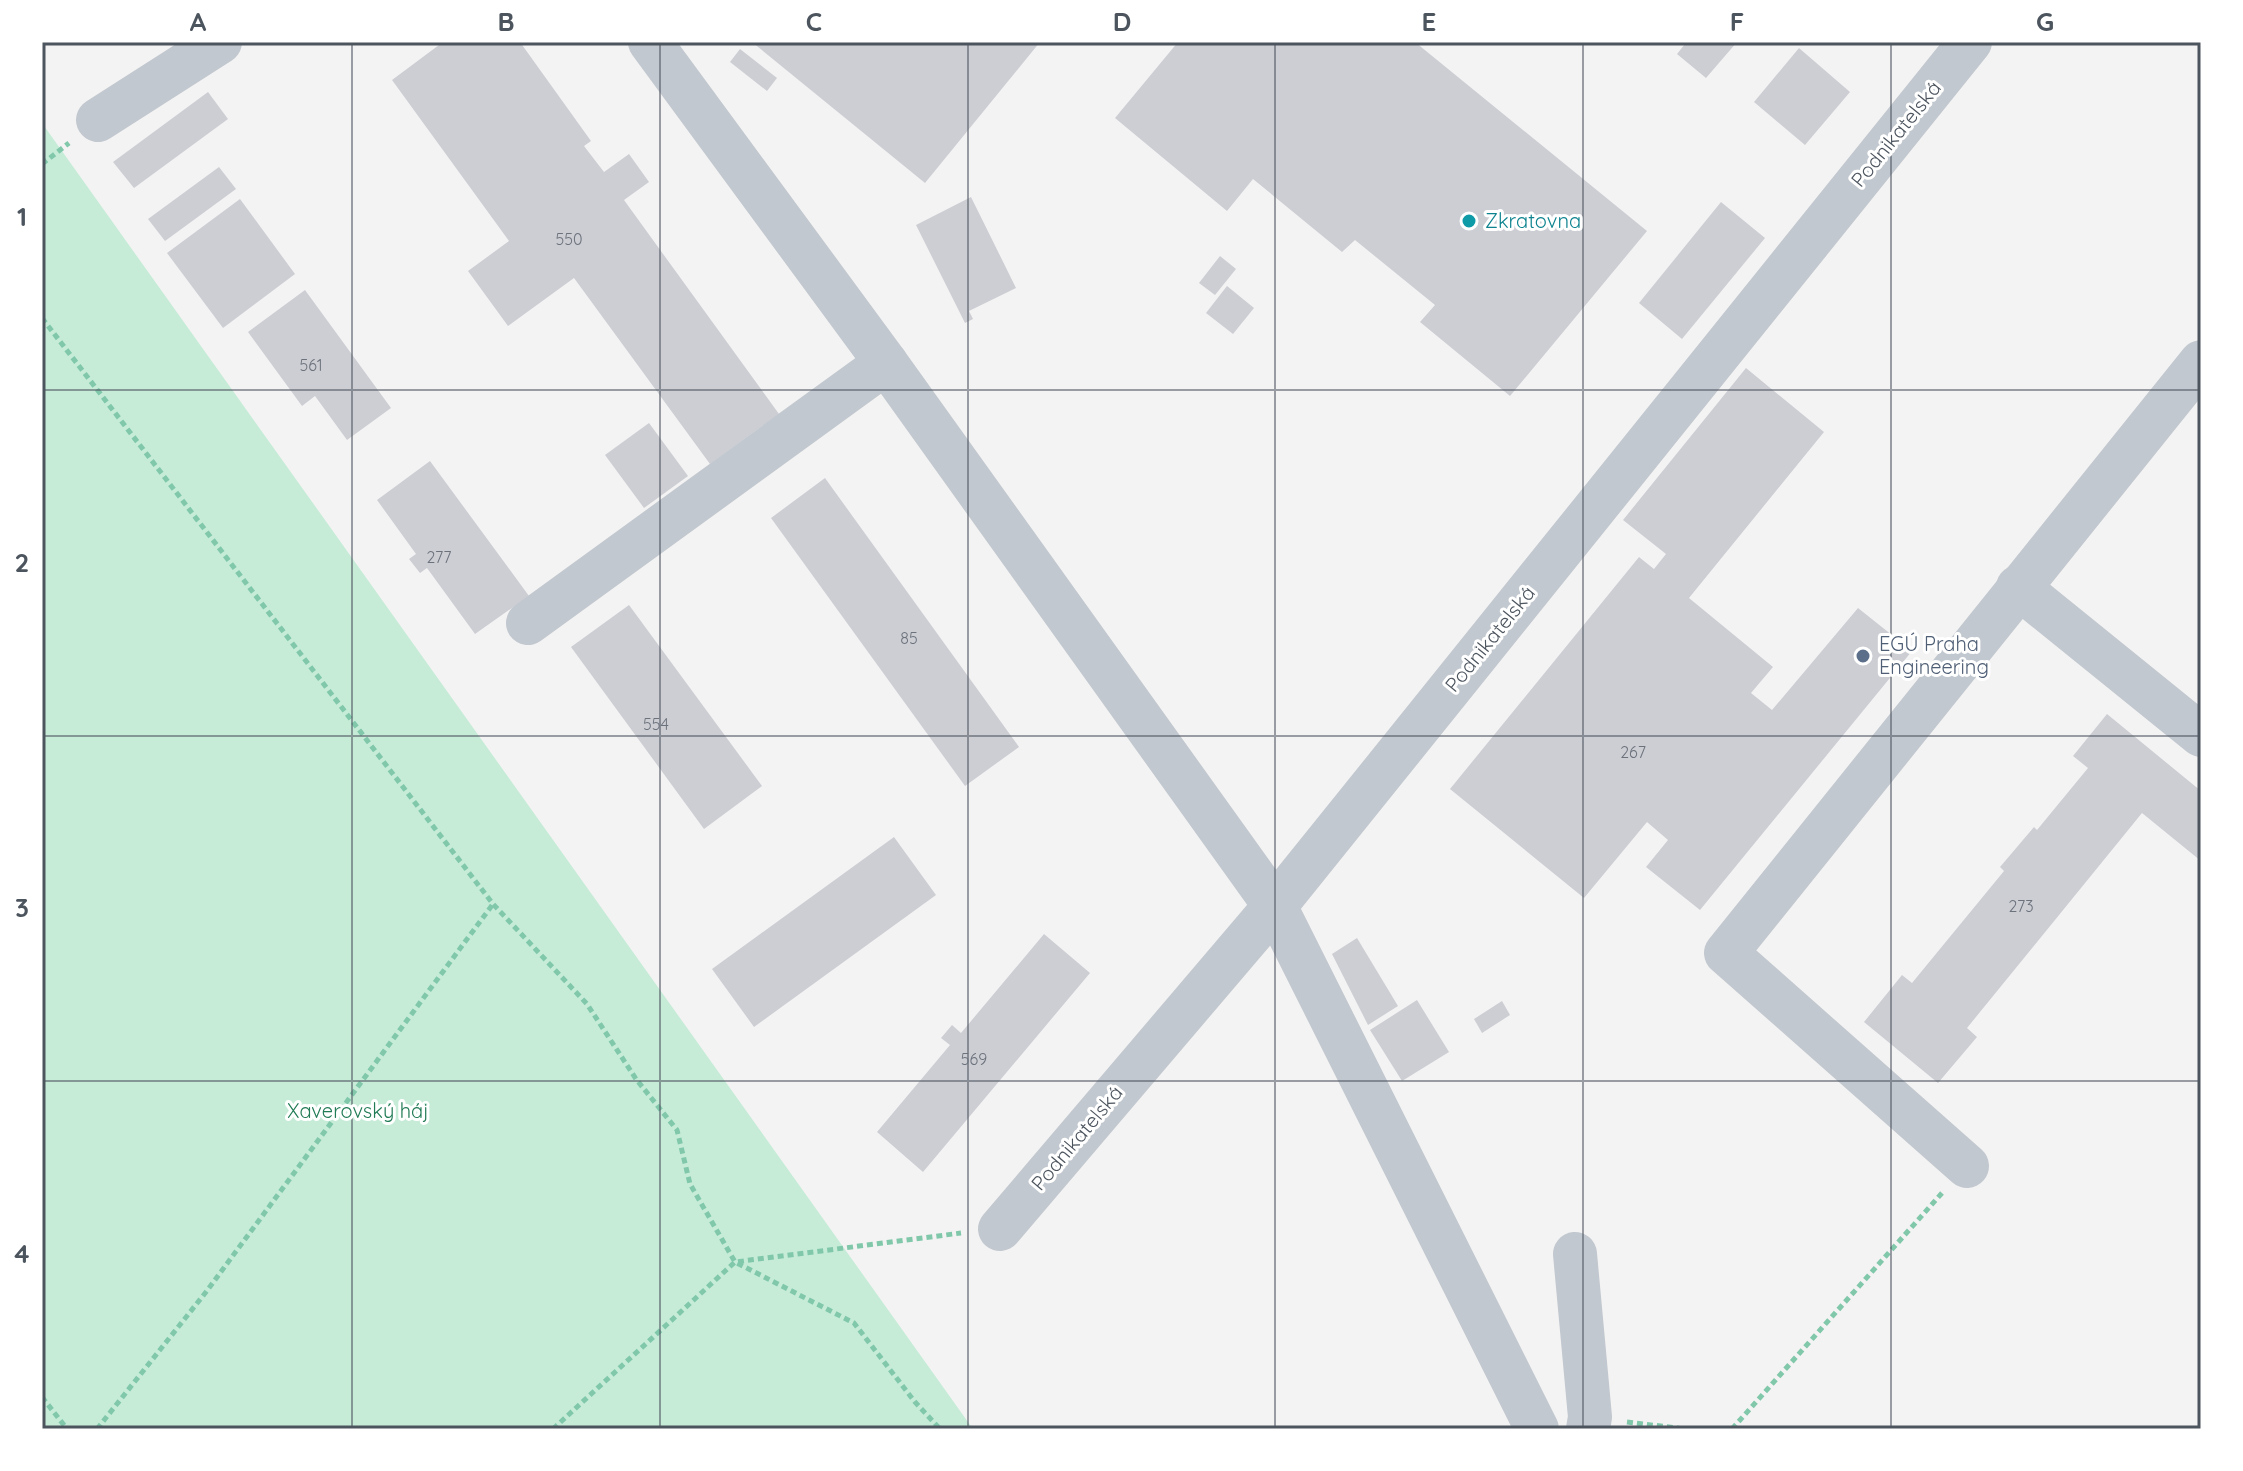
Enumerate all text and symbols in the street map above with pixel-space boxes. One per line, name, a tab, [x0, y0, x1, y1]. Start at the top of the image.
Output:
text: A	[190, 5, 207, 38]
text: B	[497, 5, 515, 38]
text: C	[806, 5, 822, 38]
text: D	[1113, 5, 1131, 38]
text: E	[1422, 5, 1436, 38]
text: F	[1730, 5, 1744, 38]
text: G	[2036, 5, 2054, 38]
street label: Podnikatelská	[1845, 76, 1946, 192]
text: 1	[17, 200, 27, 233]
place label: Zkratovna	[1485, 208, 1581, 233]
marker: Zkratovna	[1460, 212, 1478, 230]
house number: 550	[556, 229, 582, 249]
house number: 561	[299, 355, 323, 375]
text: 2	[15, 546, 29, 579]
house number: 277	[427, 547, 451, 567]
street label: Podnikatelská	[1439, 581, 1540, 697]
house number: 85	[900, 628, 918, 648]
place label: EGÚ Praha Engineering	[1879, 631, 1989, 679]
marker: EGÚ Praha Engineering	[1854, 647, 1872, 665]
house number: 554	[643, 714, 669, 734]
house number: 267	[1620, 742, 1646, 762]
text: 3	[15, 891, 29, 924]
house number: 273	[2008, 896, 2034, 916]
house number: 569	[961, 1049, 987, 1069]
street label: Podnikatelská	[1026, 1080, 1128, 1195]
park label: Xaverovský háj	[287, 1098, 429, 1123]
text: 4	[14, 1237, 30, 1270]

